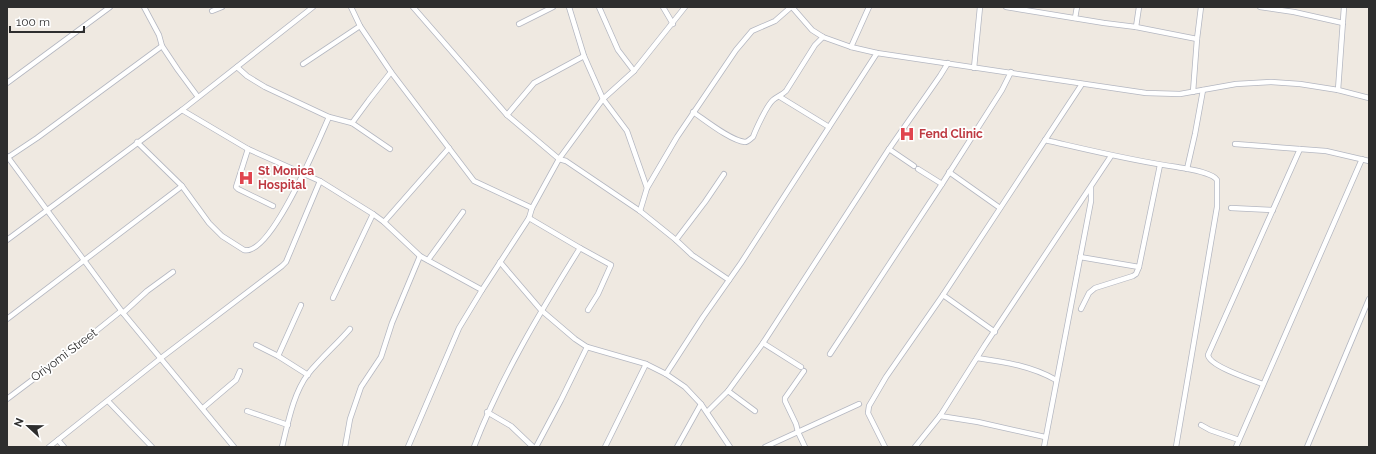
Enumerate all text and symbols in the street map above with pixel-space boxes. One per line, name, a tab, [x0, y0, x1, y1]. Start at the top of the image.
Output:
scale bar	[10, 8, 84, 34]
text: 100 m	[16, 15, 50, 29]
hospital icon: Fend Clinic	[898, 125, 916, 143]
place label: Fend Clinic	[919, 127, 983, 141]
place label: St Monica Hospital	[258, 164, 314, 192]
hospital icon: St Monica Hospital	[237, 169, 255, 187]
street label: Oriyomi Street	[28, 326, 100, 384]
north arrow	[8, 406, 48, 446]
text: N	[12, 416, 27, 429]

